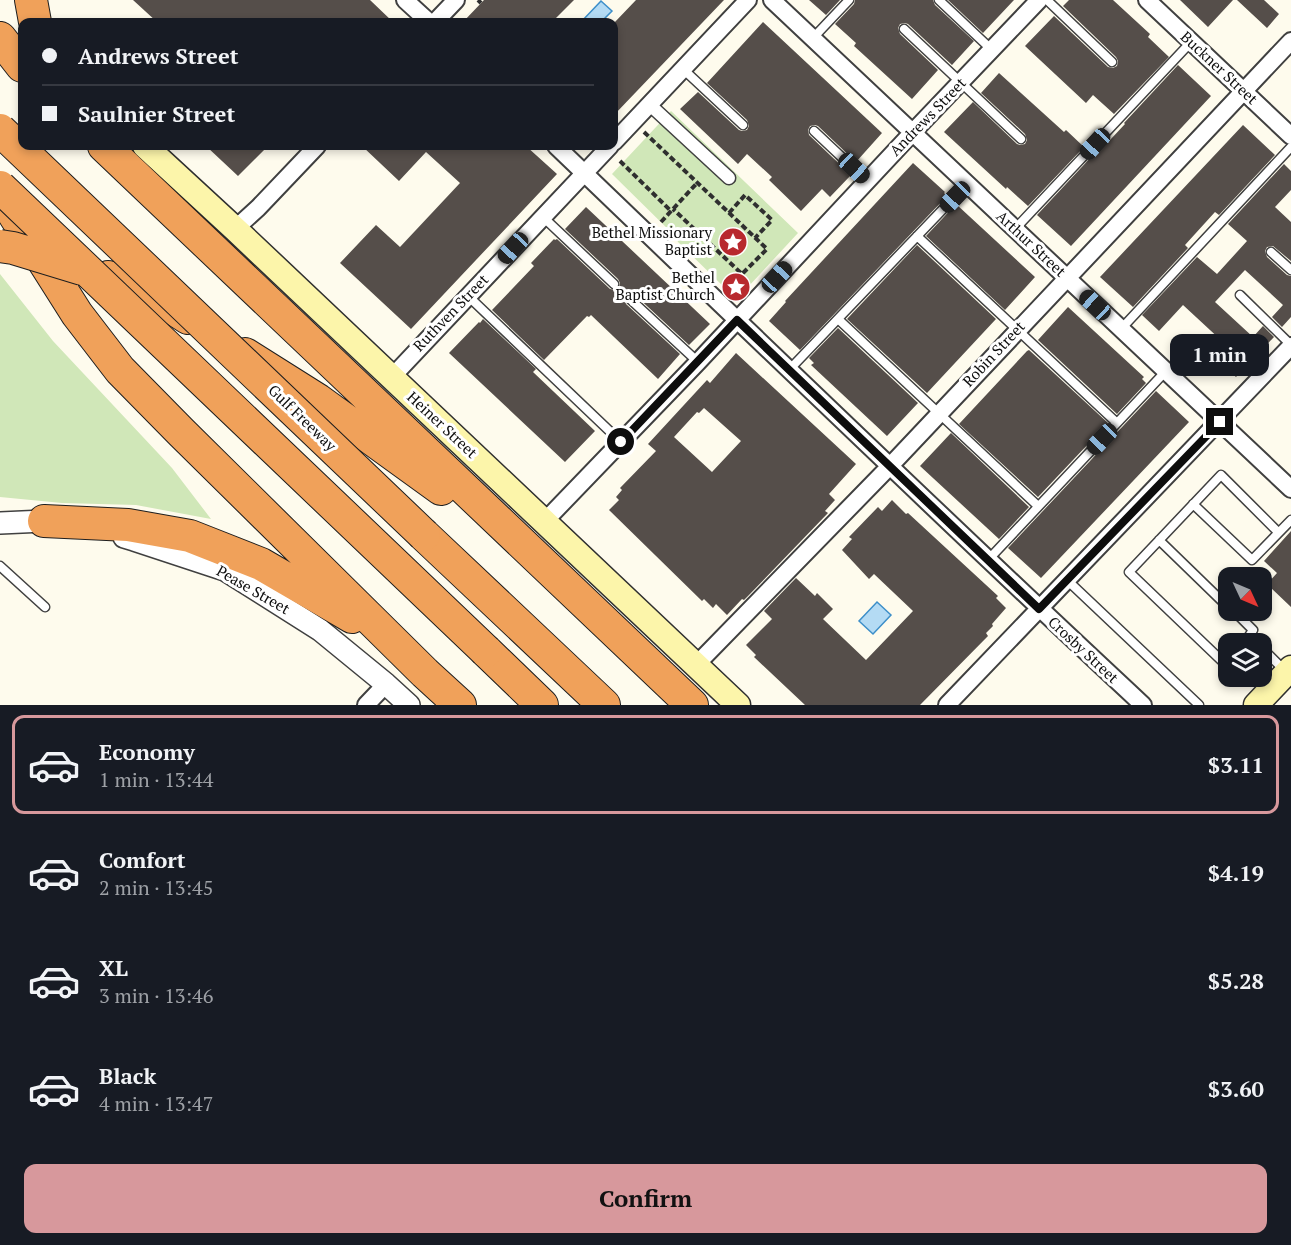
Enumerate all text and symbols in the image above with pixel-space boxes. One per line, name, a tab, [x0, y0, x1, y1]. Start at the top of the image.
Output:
street label: Buckner Street	[1177, 26, 1263, 108]
text: Andrews Street	[78, 41, 239, 70]
street label: Andrews Street	[885, 72, 970, 160]
text: Saulnier Street	[78, 99, 235, 128]
car	[1076, 125, 1114, 163]
car	[835, 149, 873, 187]
car	[936, 178, 974, 216]
street label: Arthur Street	[993, 206, 1071, 281]
place label: Bethel Missionary Baptist	[592, 222, 712, 259]
place icon: Bethel Missionary Baptist	[717, 226, 749, 258]
car	[494, 229, 532, 267]
car	[758, 258, 796, 296]
place label: Bethel Baptist Church	[615, 267, 715, 304]
street label: Ruthven Street	[408, 269, 493, 355]
place icon: Bethel Baptist Church	[720, 271, 752, 303]
car	[1076, 286, 1114, 324]
street label: Robin Street	[958, 316, 1029, 390]
callout: 1 min	[1170, 335, 1270, 377]
text: 1 min	[1192, 341, 1247, 368]
street label: Gulf Freeway	[264, 380, 341, 455]
street label: Heiner Street	[403, 387, 482, 462]
route end	[1206, 408, 1233, 435]
car	[1083, 420, 1121, 458]
route start	[607, 428, 634, 455]
street label: Pease Street	[213, 560, 294, 618]
north arrow	[1218, 567, 1272, 621]
map controls	[1218, 567, 1272, 687]
street label: Crosby Street	[1044, 611, 1123, 687]
button: layers	[1218, 633, 1272, 687]
text: Economy	[99, 737, 195, 766]
icon: car	[27, 738, 81, 792]
text: $3.11	[1208, 750, 1264, 779]
text: 1 min · 13:44	[99, 766, 213, 793]
text: Comfort	[99, 845, 185, 874]
icon: car	[27, 846, 81, 900]
text: $4.19	[1208, 858, 1264, 887]
text: 2 min · 13:45	[99, 874, 213, 901]
text: XL	[99, 953, 128, 982]
icon: car	[27, 954, 81, 1008]
text: $5.28	[1208, 966, 1264, 995]
text: 3 min · 13:46	[99, 982, 213, 1009]
text: Black	[99, 1061, 156, 1090]
icon: car	[27, 1062, 81, 1116]
text: $3.60	[1208, 1074, 1264, 1103]
text: 4 min · 13:47	[99, 1090, 213, 1117]
button: Confirm	[24, 1164, 1267, 1233]

